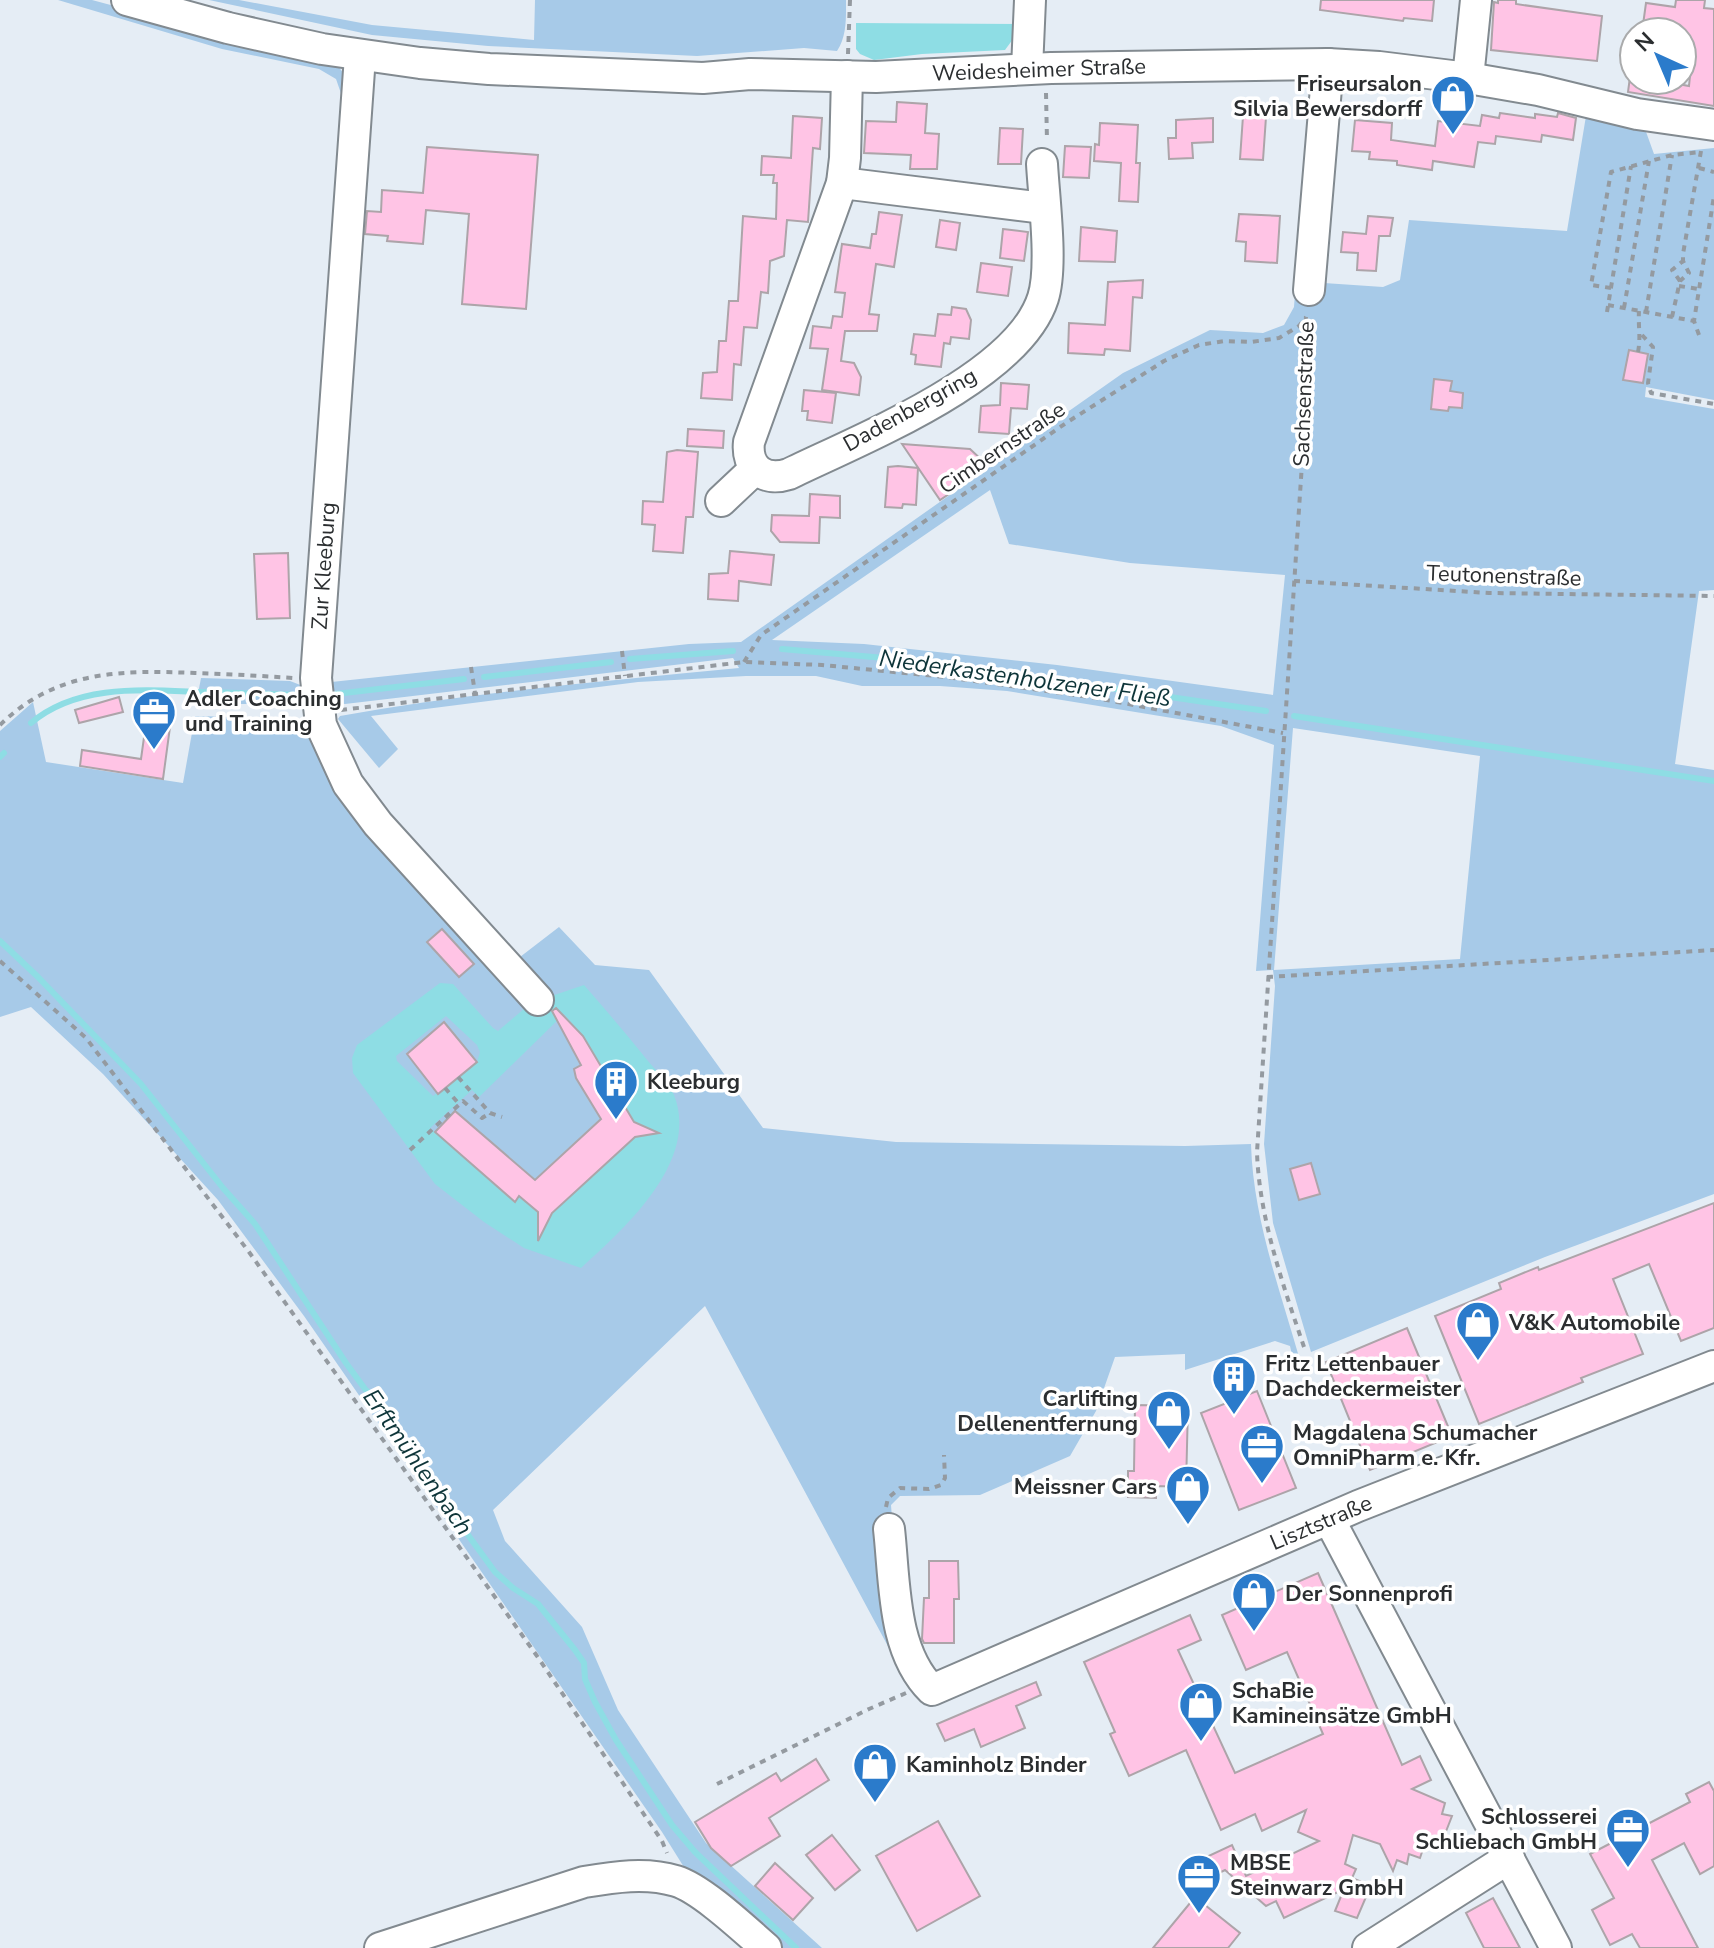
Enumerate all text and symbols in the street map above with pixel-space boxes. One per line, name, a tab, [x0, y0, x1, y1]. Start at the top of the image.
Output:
north arrow	[1618, 16, 1698, 96]
text: N	[1628, 26, 1661, 59]
street label: Weidesheimer Straße	[932, 51, 1146, 89]
place label: Friseursalon Silvia Bewersdorff	[1233, 69, 1423, 124]
shop icon: Friseursalon Silvia Bewersdorff	[1429, 73, 1477, 136]
street label: Sachsenstraße	[1286, 321, 1322, 467]
street label: Dadenbergring	[838, 361, 982, 459]
street label: Cimbernstraße	[933, 395, 1071, 501]
street label: Zur Kleeburg	[305, 501, 343, 631]
street label: Teutonenstraße	[1426, 558, 1582, 594]
water label: Niederkastenholzener Fließ	[877, 642, 1173, 714]
place label: Adler Coaching und Training	[185, 684, 342, 739]
office icon: Adler Coaching und Training	[130, 688, 178, 751]
building icon: Kleeburg	[592, 1058, 640, 1121]
place label: Kleeburg	[647, 1067, 740, 1097]
shop icon: V&K Automobile	[1454, 1299, 1502, 1362]
place label: V&K Automobile	[1508, 1308, 1680, 1338]
place label: Fritz Lettenbauer Dachdeckermeister	[1265, 1349, 1461, 1404]
building icon: Fritz Lettenbauer Dachdeckermeister	[1210, 1353, 1258, 1416]
water label: Erftmühlenbach	[356, 1383, 480, 1541]
place label: Carlifting Dellenentfernung	[957, 1384, 1138, 1439]
shop icon: Carlifting Dellenentfernung	[1145, 1388, 1193, 1451]
place label: Magdalena Schumacher OmniPharm e. Kfr.	[1293, 1418, 1538, 1473]
office icon: Magdalena Schumacher OmniPharm e. Kfr.	[1238, 1422, 1286, 1485]
shop icon: Meissner Cars	[1164, 1463, 1212, 1526]
place label: Meissner Cars	[1014, 1472, 1157, 1502]
street label: Lisztstraße	[1265, 1488, 1377, 1558]
shop icon: Der Sonnenprofi	[1230, 1570, 1278, 1633]
place label: Der Sonnenprofi	[1285, 1579, 1453, 1609]
place label: SchaBie Kamineinsätze GmbH	[1232, 1676, 1452, 1731]
shop icon: SchaBie Kamineinsätze GmbH	[1177, 1680, 1225, 1743]
shop icon: Kaminholz Binder	[851, 1741, 899, 1804]
place label: Kaminholz Binder	[906, 1750, 1087, 1780]
place label: Schlosserei Schliebach GmbH	[1415, 1802, 1597, 1857]
office icon: Schlosserei Schliebach GmbH	[1604, 1806, 1652, 1869]
place label: MBSE Steinwarz GmbH	[1230, 1848, 1404, 1903]
office icon: MBSE Steinwarz GmbH	[1175, 1852, 1223, 1915]

